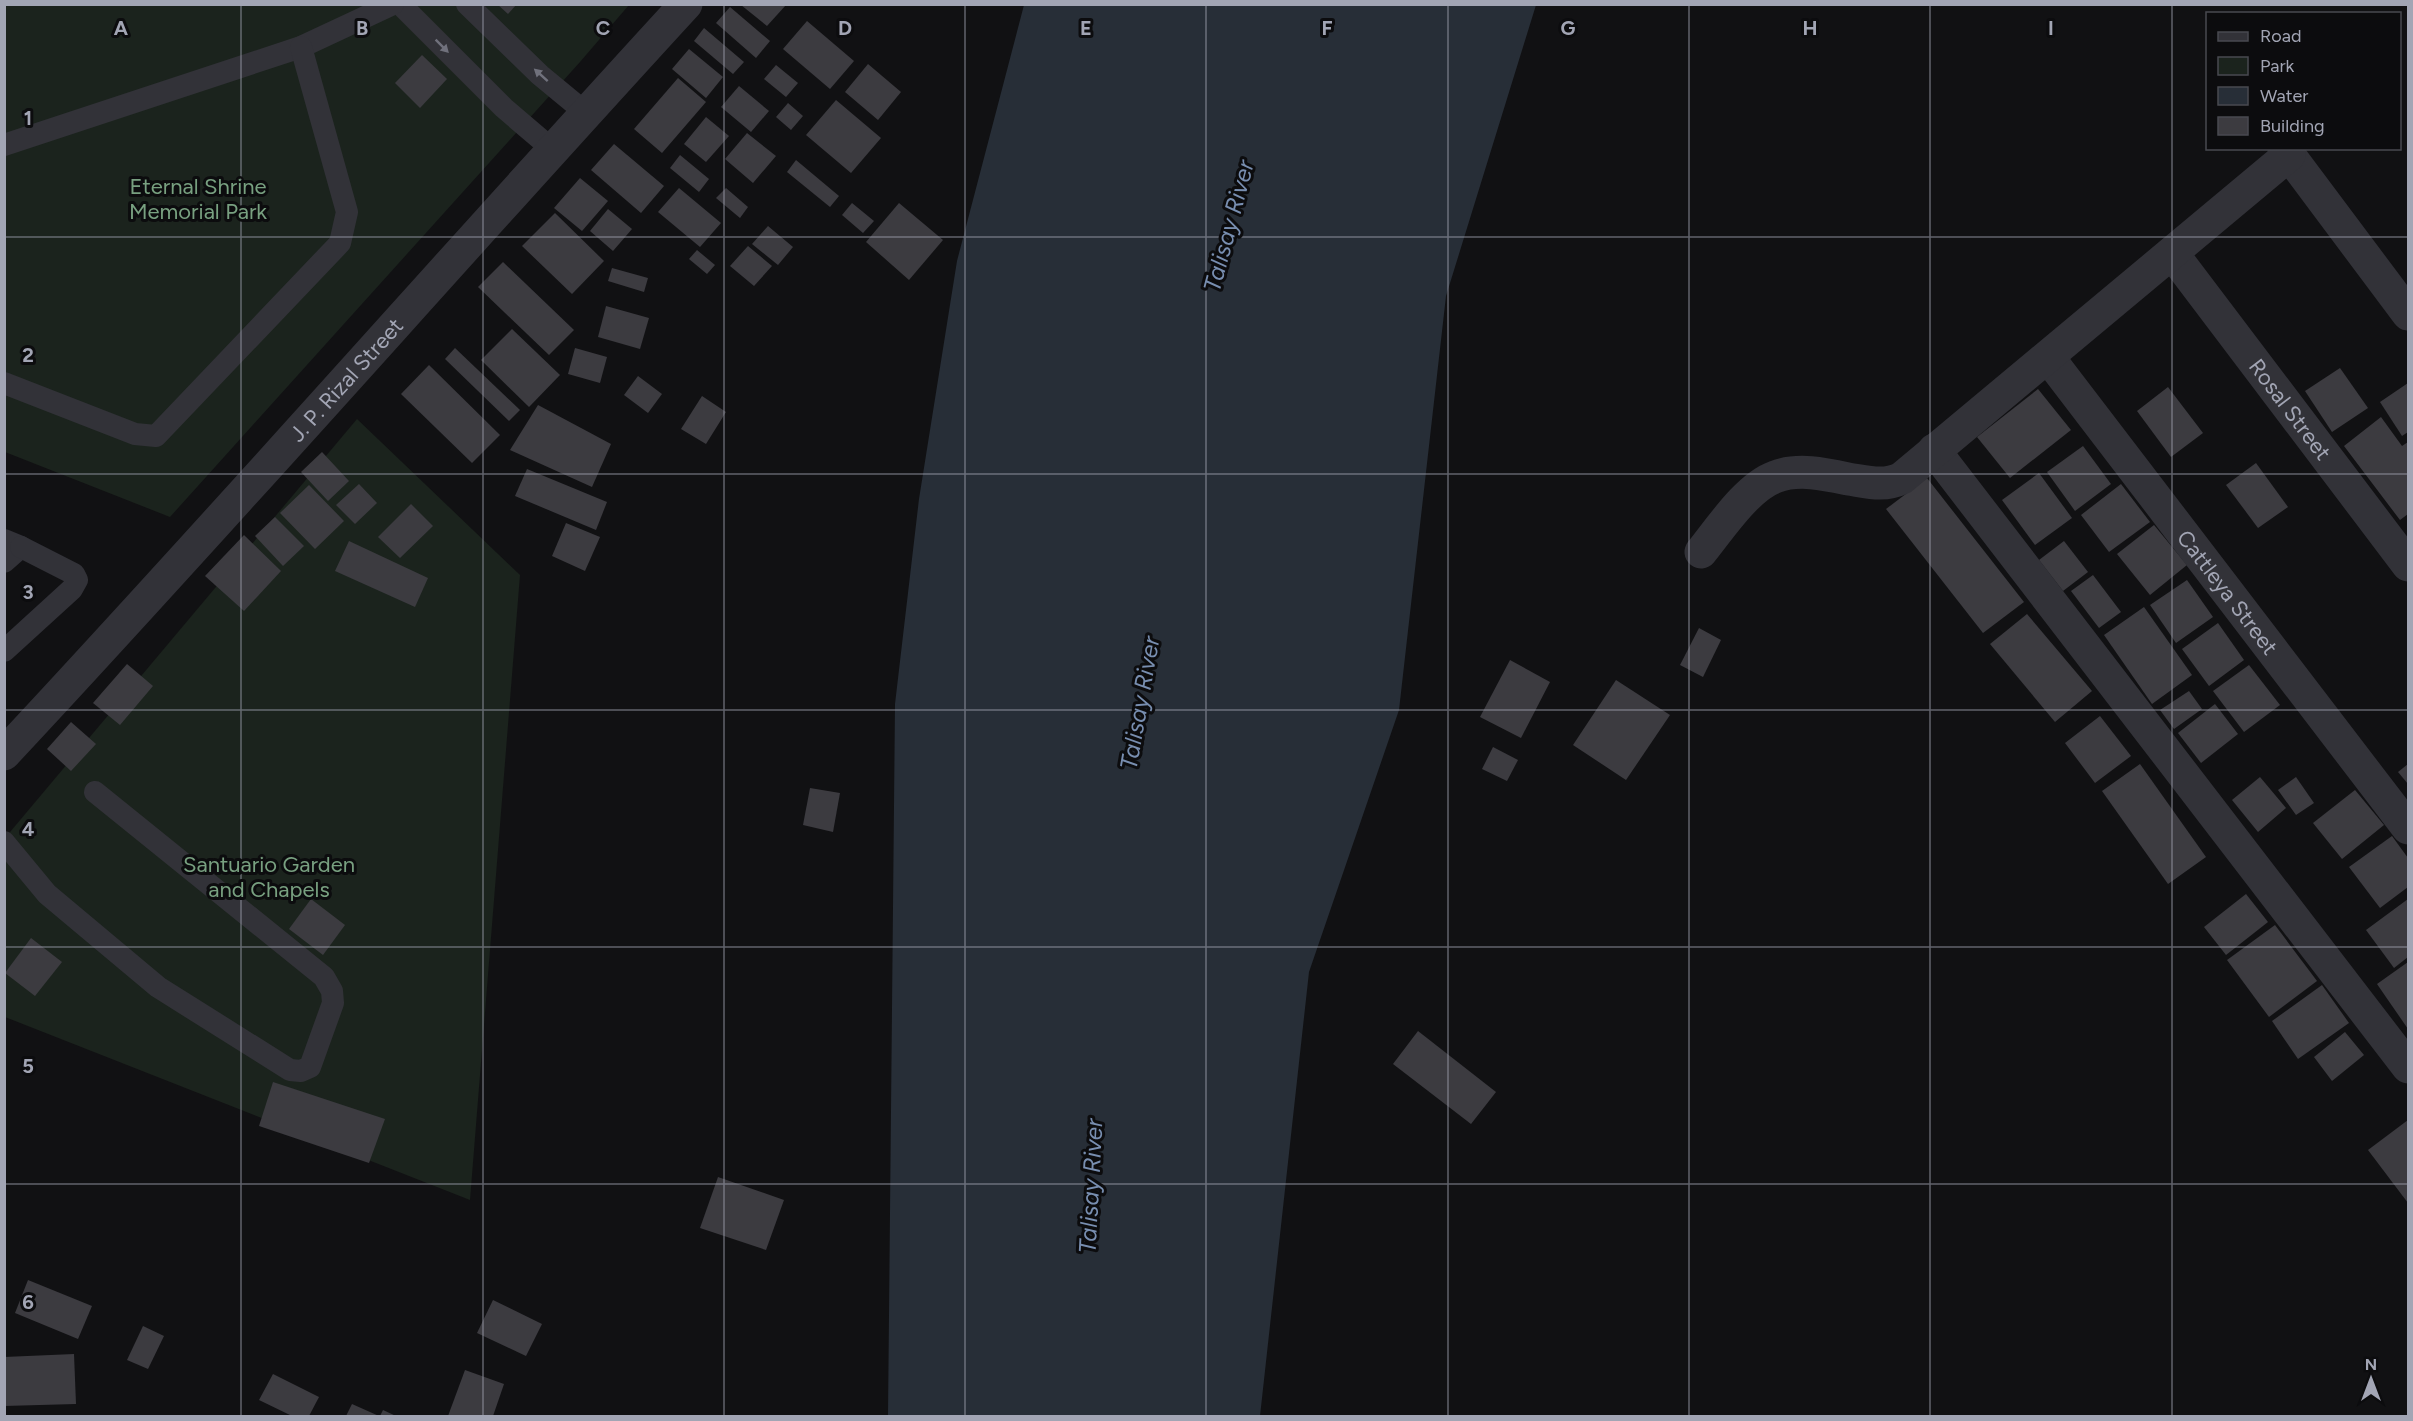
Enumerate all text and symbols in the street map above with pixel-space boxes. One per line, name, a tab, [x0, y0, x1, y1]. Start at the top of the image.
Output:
legend	[2206, 12, 2401, 150]
text: A	[114, 16, 129, 40]
text: B	[356, 16, 368, 40]
text: C	[596, 16, 610, 40]
text: D	[838, 16, 852, 40]
text: E	[1080, 16, 1092, 40]
text: F	[1321, 16, 1333, 40]
text: G	[1561, 16, 1576, 40]
text: H	[1803, 16, 1818, 40]
text: I	[2048, 16, 2054, 40]
text: Road	[2260, 25, 2301, 47]
one-way arrow	[434, 38, 448, 52]
text: Park	[2260, 55, 2295, 77]
one-way arrow	[534, 69, 549, 82]
text: Water	[2260, 85, 2308, 107]
text: 1	[24, 106, 32, 130]
text: Building	[2260, 115, 2325, 137]
water label: Talisay River	[1197, 156, 1260, 295]
park label: Eternal Shrine Memorial Park	[129, 173, 267, 225]
street label: J. P. Rizal Street	[284, 313, 409, 447]
text: 2	[22, 343, 34, 367]
street label: Rosal Street	[2243, 354, 2337, 466]
street label: Cattleya Street	[2171, 525, 2284, 660]
text: 3	[22, 580, 34, 604]
water label: Talisay River	[1114, 633, 1166, 772]
text: 4	[22, 817, 35, 841]
park label: Santuario Garden and Chapels	[183, 851, 355, 903]
text: 5	[22, 1054, 34, 1078]
water label: Talisay River	[1072, 1117, 1109, 1254]
text: 6	[22, 1290, 34, 1314]
north arrow	[2341, 1349, 2401, 1409]
text: N	[2365, 1355, 2377, 1374]

